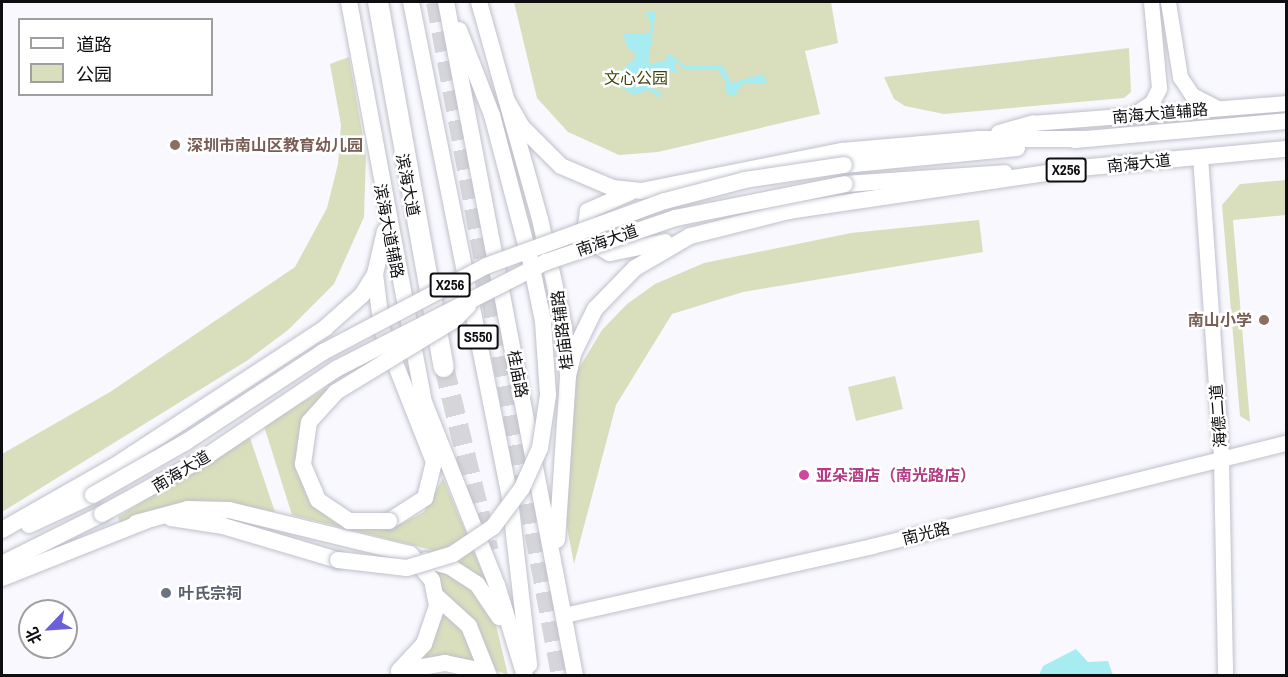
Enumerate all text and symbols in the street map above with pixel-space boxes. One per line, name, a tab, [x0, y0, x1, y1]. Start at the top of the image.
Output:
legend	[18, 18, 213, 96]
text: 道路	[76, 32, 112, 57]
text: 公园	[76, 62, 112, 87]
park label: 文心公园	[604, 68, 668, 88]
street label: 南海大道辅路	[1111, 99, 1209, 127]
place label: 深圳市南山区教育幼儿园	[187, 135, 363, 155]
marker: 深圳市南山区教育幼儿园	[168, 138, 182, 152]
street label: 南海大道	[1106, 150, 1172, 176]
street label: 滨海大道	[392, 152, 424, 218]
road number: X256	[1045, 158, 1087, 182]
street label: 滨海大道辅路	[370, 182, 408, 280]
street label: 南海大道	[574, 221, 640, 259]
road number: X256	[429, 273, 471, 297]
street label: 桂庙路辅路	[548, 289, 576, 371]
place label: 南山小学	[1188, 310, 1252, 330]
marker: 南山小学	[1257, 313, 1271, 327]
road number: S550	[457, 325, 499, 349]
street label: 桂庙路	[504, 349, 532, 399]
street label: 海德二道	[1206, 383, 1230, 449]
street label: 南海大道	[149, 446, 213, 496]
place label: 亚朵酒店（南光路店）	[816, 465, 976, 485]
marker: 亚朵酒店（南光路店）	[797, 468, 811, 482]
street label: 南光路	[900, 518, 952, 548]
place label: 叶氏宗祠	[178, 583, 242, 603]
marker: 叶氏宗祠	[159, 586, 173, 600]
north arrow	[18, 599, 78, 659]
text: 北	[20, 624, 47, 648]

